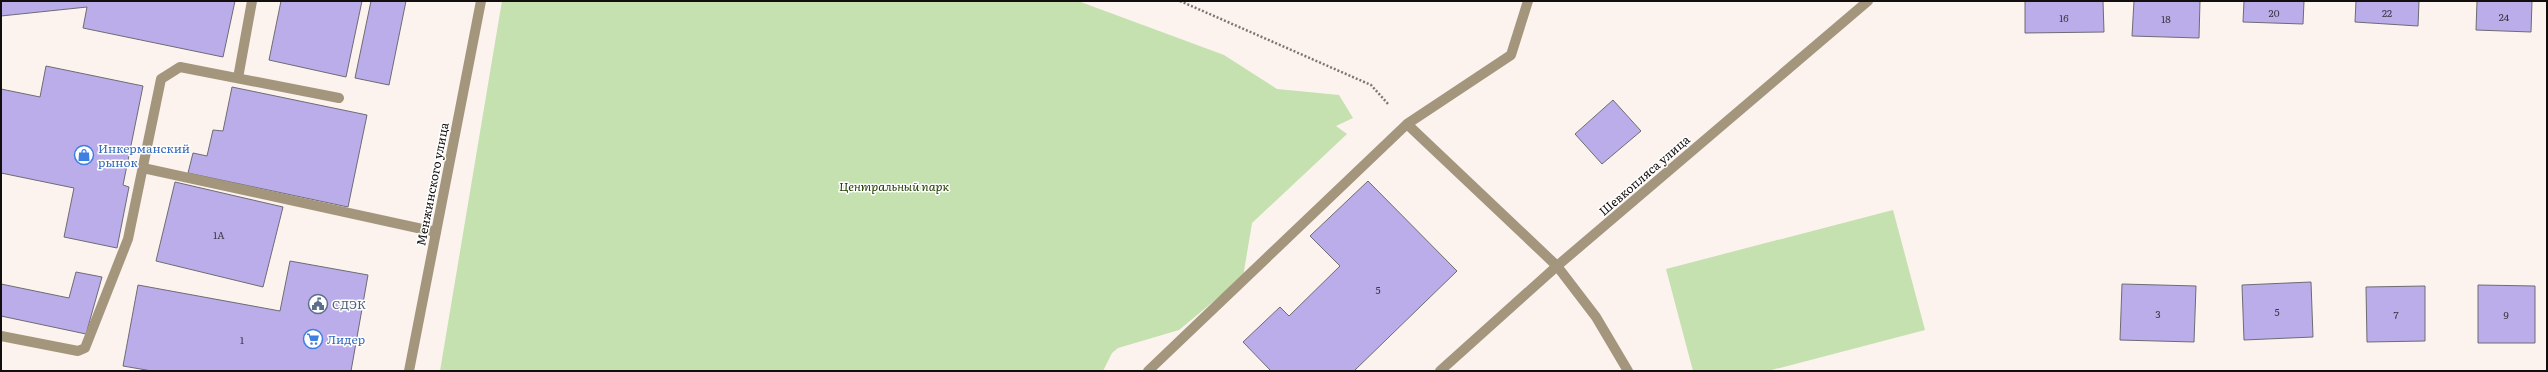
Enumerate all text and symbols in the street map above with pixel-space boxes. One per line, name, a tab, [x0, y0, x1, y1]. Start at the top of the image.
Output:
house number: 20	[2269, 5, 2280, 20]
house number: 22	[2382, 5, 2392, 20]
house number: 24	[2499, 9, 2510, 24]
house number: 16	[2059, 10, 2069, 25]
house number: 18	[2161, 11, 2171, 26]
street label: Менжинского улица	[411, 120, 453, 247]
street label: Шевкопляса улица	[1595, 130, 1694, 220]
place label: Инкерманский рынок	[98, 139, 190, 171]
shop icon: Инкерманский рынок	[73, 144, 95, 166]
park label: Центральный парк	[839, 177, 949, 195]
house number: 1А	[213, 227, 225, 242]
house number: 5	[1375, 282, 1381, 297]
public building icon: СДЭК	[307, 293, 329, 315]
place label: СДЭК	[332, 295, 366, 313]
house number: 5	[2274, 304, 2280, 319]
house number: 3	[2155, 306, 2161, 321]
house number: 7	[2393, 307, 2399, 322]
house number: 9	[2503, 307, 2509, 322]
supermarket icon: Лидер	[302, 328, 324, 350]
place label: Лидер	[327, 330, 365, 348]
house number: 1	[240, 332, 244, 347]

